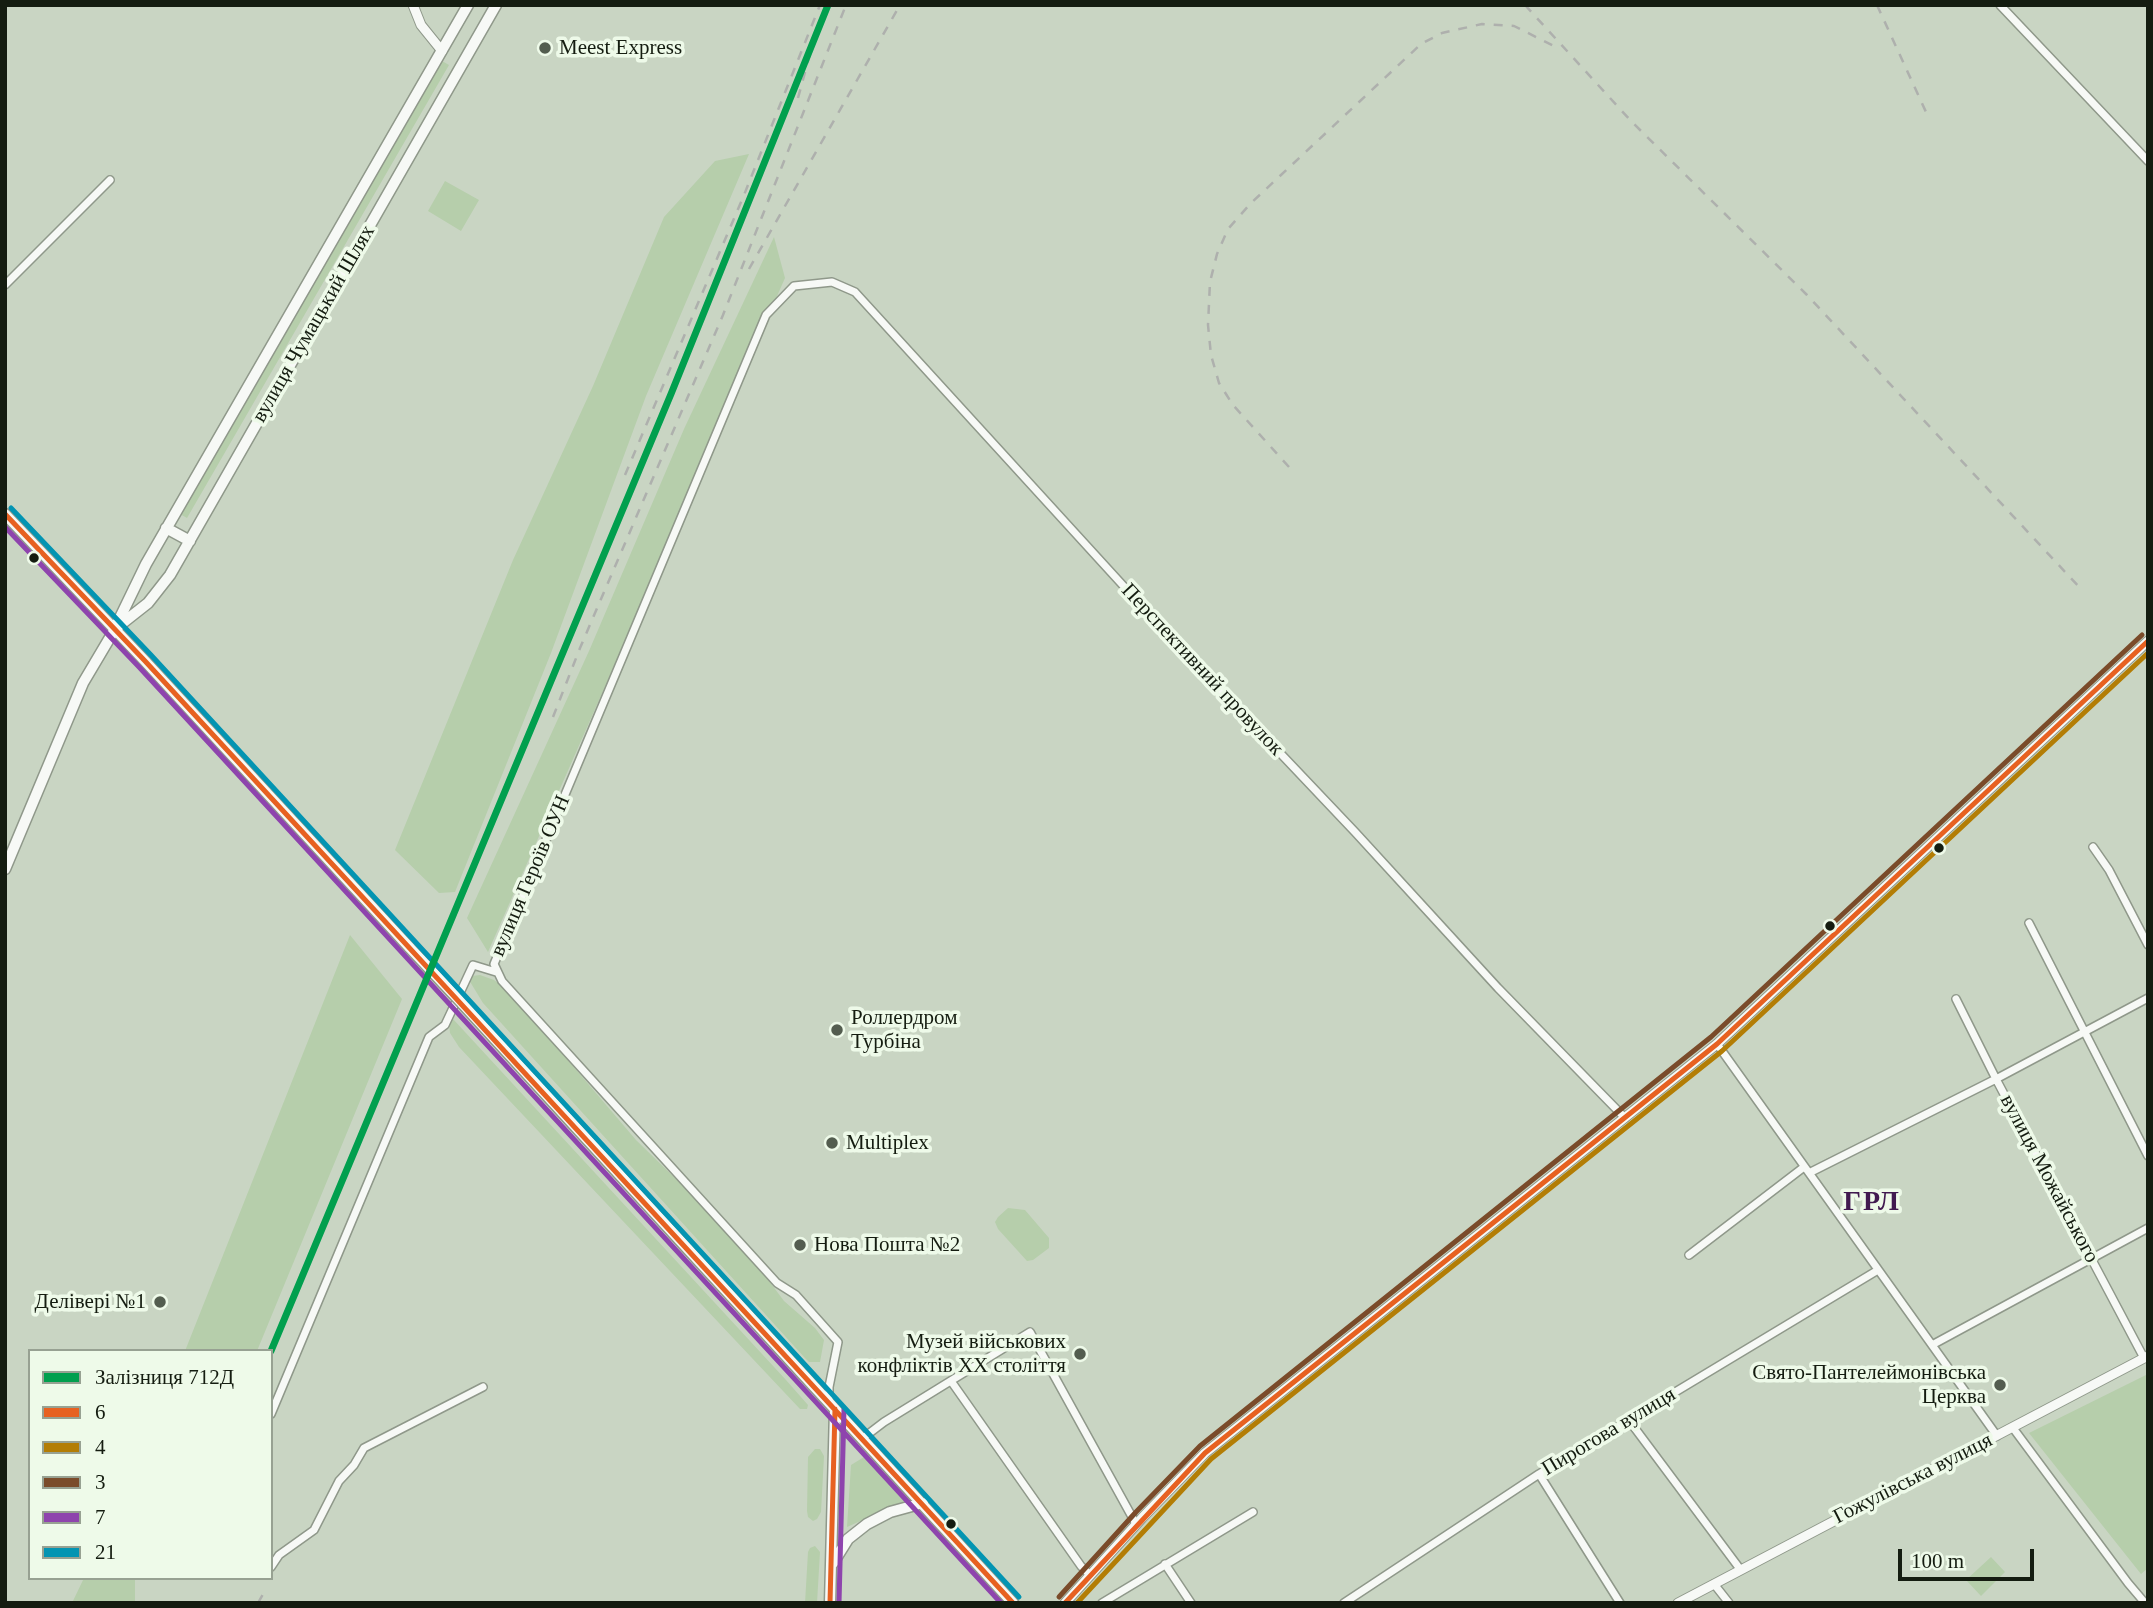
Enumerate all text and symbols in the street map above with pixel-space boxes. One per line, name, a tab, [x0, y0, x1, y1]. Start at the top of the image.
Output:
place label: Meest Express	[559, 35, 682, 61]
marker: Meest Express	[537, 40, 553, 56]
street label: вулиця Чумацький Шлях	[247, 221, 381, 427]
unlabelled marker	[27, 551, 41, 565]
street label: Перспективний провулок	[1116, 579, 1288, 761]
street label: вулиця Героїв ОУН	[486, 792, 576, 960]
unlabelled marker	[1932, 841, 1946, 855]
unlabelled marker	[1823, 919, 1837, 933]
place label: Роллердром Турбіна	[851, 1005, 957, 1055]
marker: Роллердром Турбіна	[829, 1022, 845, 1038]
street label: вулиця Можайського	[1994, 1091, 2104, 1267]
place label: Multiplex	[846, 1130, 929, 1156]
marker: Multiplex	[824, 1135, 840, 1151]
district label: ГРЛ	[1844, 1186, 1900, 1220]
place label: Нова Пошта №2	[814, 1232, 960, 1258]
marker: Нова Пошта №2	[792, 1237, 808, 1253]
place label: Делівері №1	[35, 1289, 146, 1315]
marker: Делівері №1	[152, 1294, 168, 1310]
place label: Музей військових конфліктів ХХ століття	[858, 1329, 1066, 1379]
marker: Музей військових конфліктів ХХ століття	[1072, 1346, 1088, 1362]
legend	[28, 1349, 273, 1580]
place label: Свято-Пантелеймонівська Церква	[1752, 1360, 1986, 1410]
text: Залізниця 712Д	[95, 1365, 234, 1389]
marker: Свято-Пантелеймонівська Церква	[1992, 1377, 2008, 1393]
street label: Пирогова вулиця	[1538, 1382, 1680, 1482]
text: 6	[95, 1400, 106, 1424]
street label: Гожулівська вулиця	[1829, 1428, 1997, 1530]
text: 4	[95, 1435, 106, 1459]
text: 3	[95, 1470, 106, 1494]
text: 7	[95, 1505, 106, 1529]
unlabelled marker	[944, 1517, 958, 1531]
scale bar	[1901, 1534, 2038, 1578]
text: 21	[95, 1540, 116, 1564]
text: 100 m	[1911, 1549, 1964, 1573]

